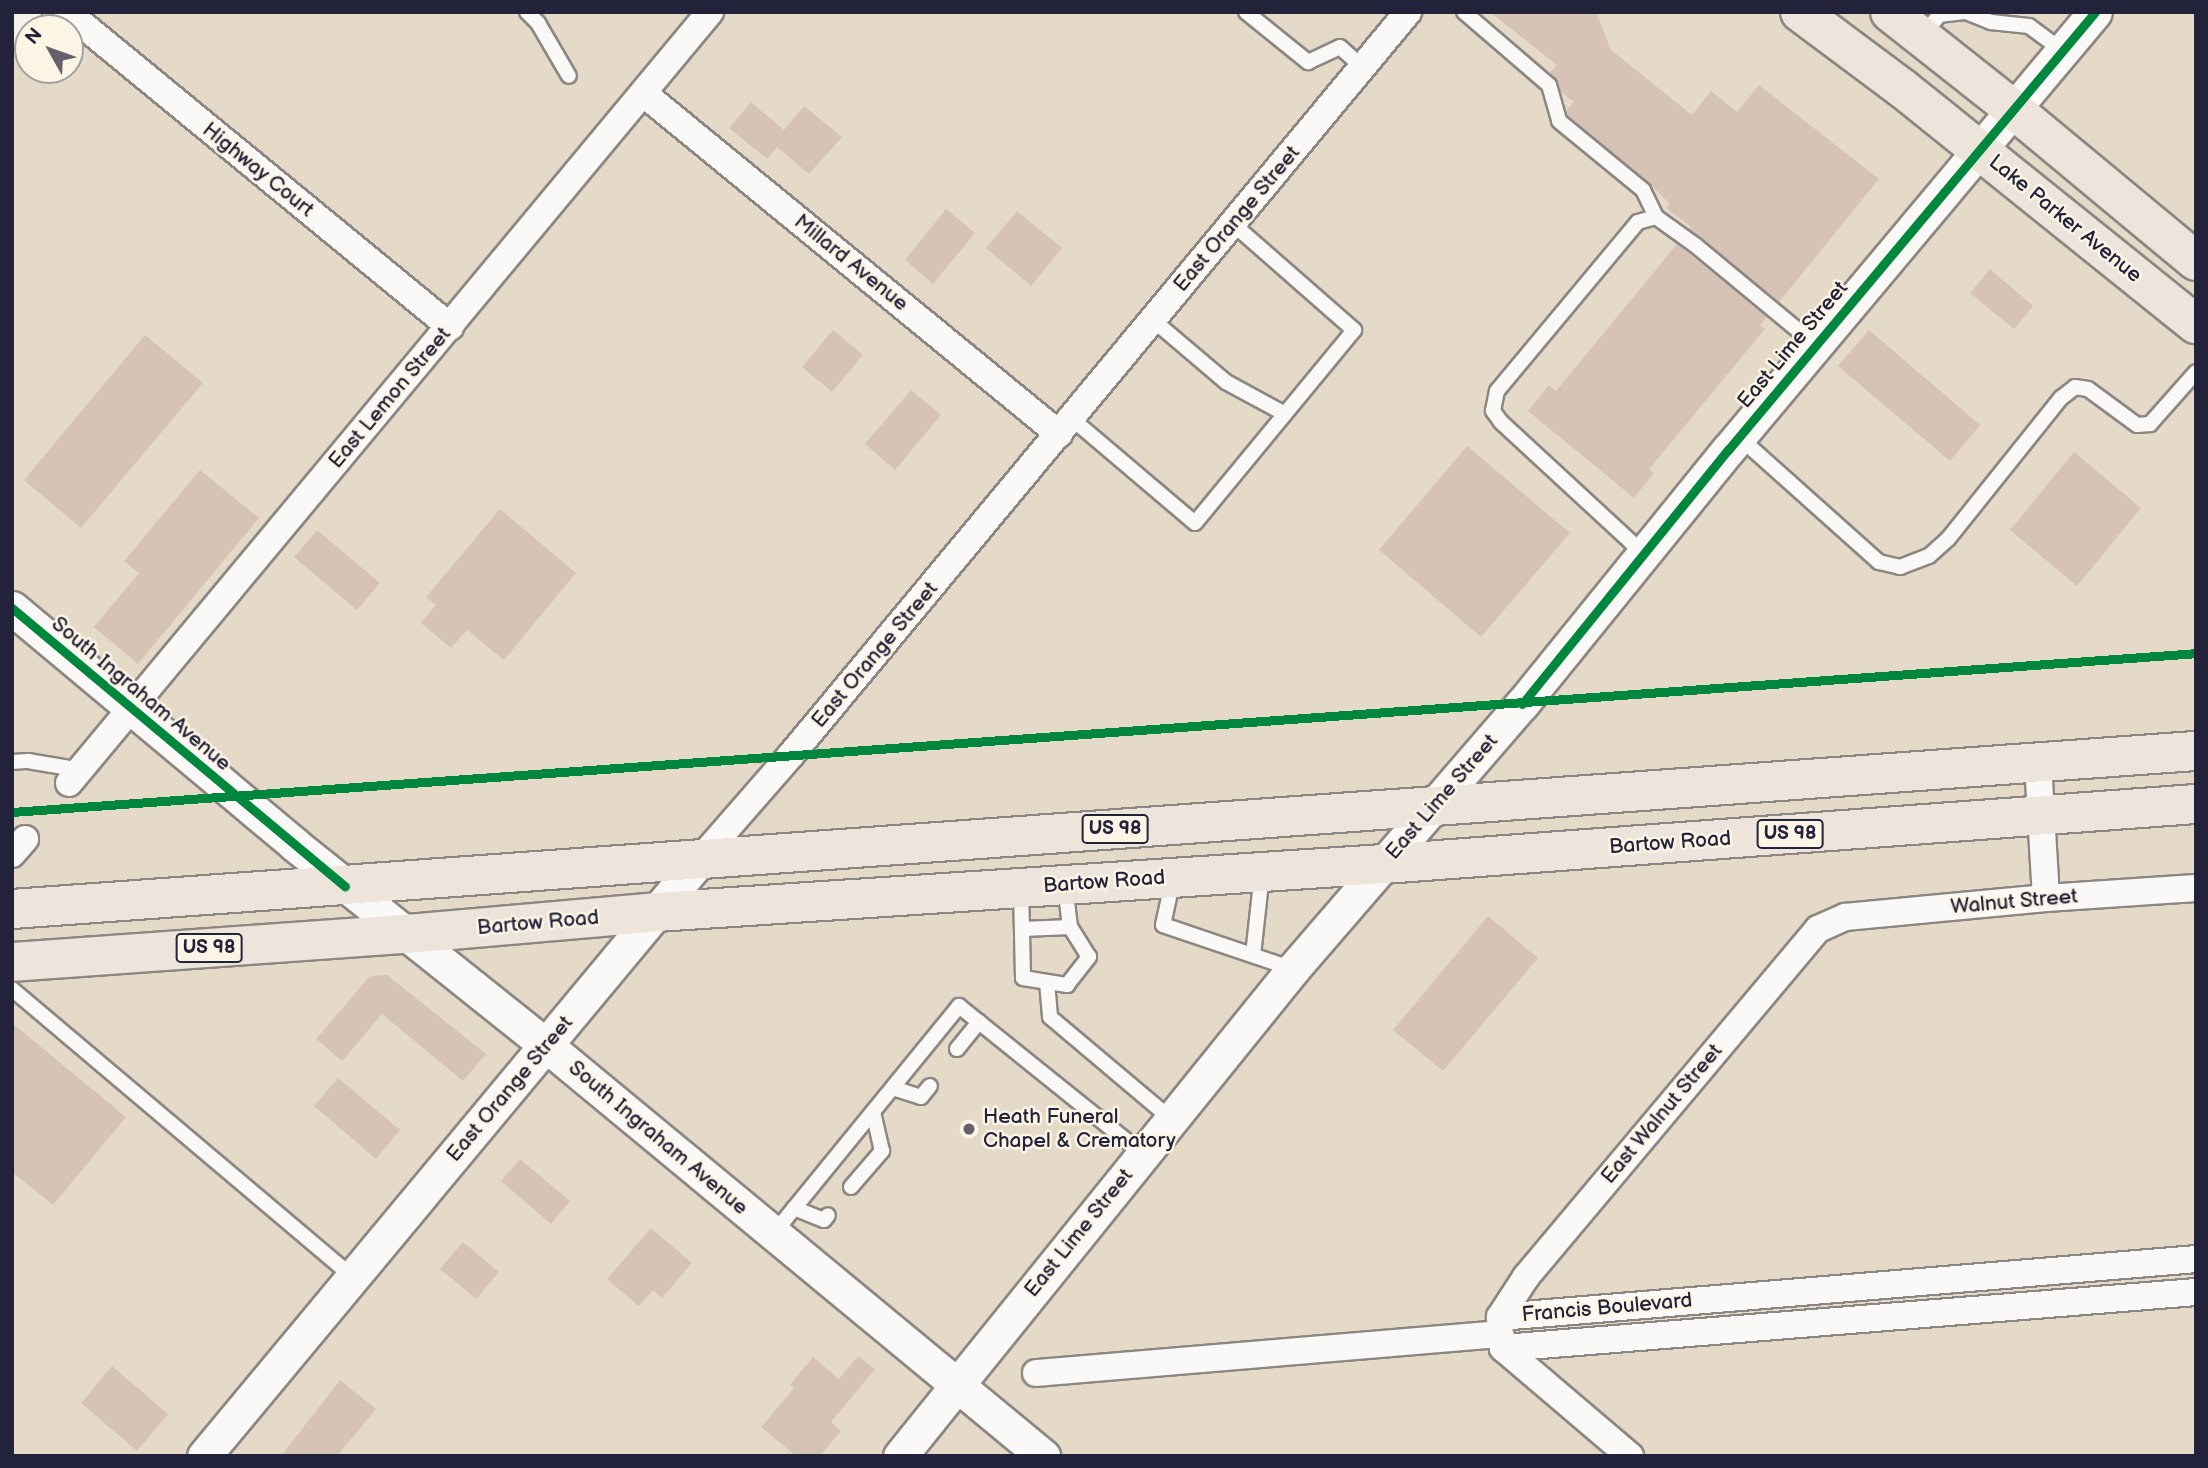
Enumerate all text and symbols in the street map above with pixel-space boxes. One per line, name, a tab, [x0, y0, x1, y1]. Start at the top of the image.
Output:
north arrow	[14, 14, 84, 84]
text: N	[21, 24, 47, 49]
street label: Highway Court	[197, 117, 319, 223]
street label: East Orange Street	[1169, 141, 1305, 297]
street label: Lake Parker Avenue	[1983, 150, 2147, 288]
street label: Millard Avenue	[789, 209, 913, 317]
street label: East Lime Street	[1732, 276, 1854, 414]
street label: East Lemon Street	[324, 322, 456, 474]
street label: East Orange Street	[807, 577, 943, 733]
street label: South Ingraham Avenue	[46, 612, 236, 776]
street label: East Lime Street	[1381, 729, 1503, 865]
road number: US 98	[1080, 814, 1150, 844]
road number: US 98	[1755, 818, 1825, 849]
street label: Bartow Road	[1608, 826, 1732, 860]
street label: Bartow Road	[1042, 865, 1166, 899]
street label: Walnut Street	[1949, 884, 2079, 920]
street label: Bartow Road	[476, 905, 600, 941]
road number: US 98	[174, 932, 244, 964]
street label: East Orange Street	[442, 1011, 578, 1167]
street label: East Walnut Street	[1596, 1038, 1728, 1190]
street label: South Ingraham Avenue	[563, 1056, 753, 1220]
place label: Heath Funeral Chapel & Crematory	[983, 1104, 1176, 1154]
marker: Heath Funeral Chapel & Crematory	[961, 1121, 977, 1137]
street label: East Lime Street	[1019, 1164, 1139, 1302]
street label: Francis Boulevard	[1521, 1288, 1693, 1328]

